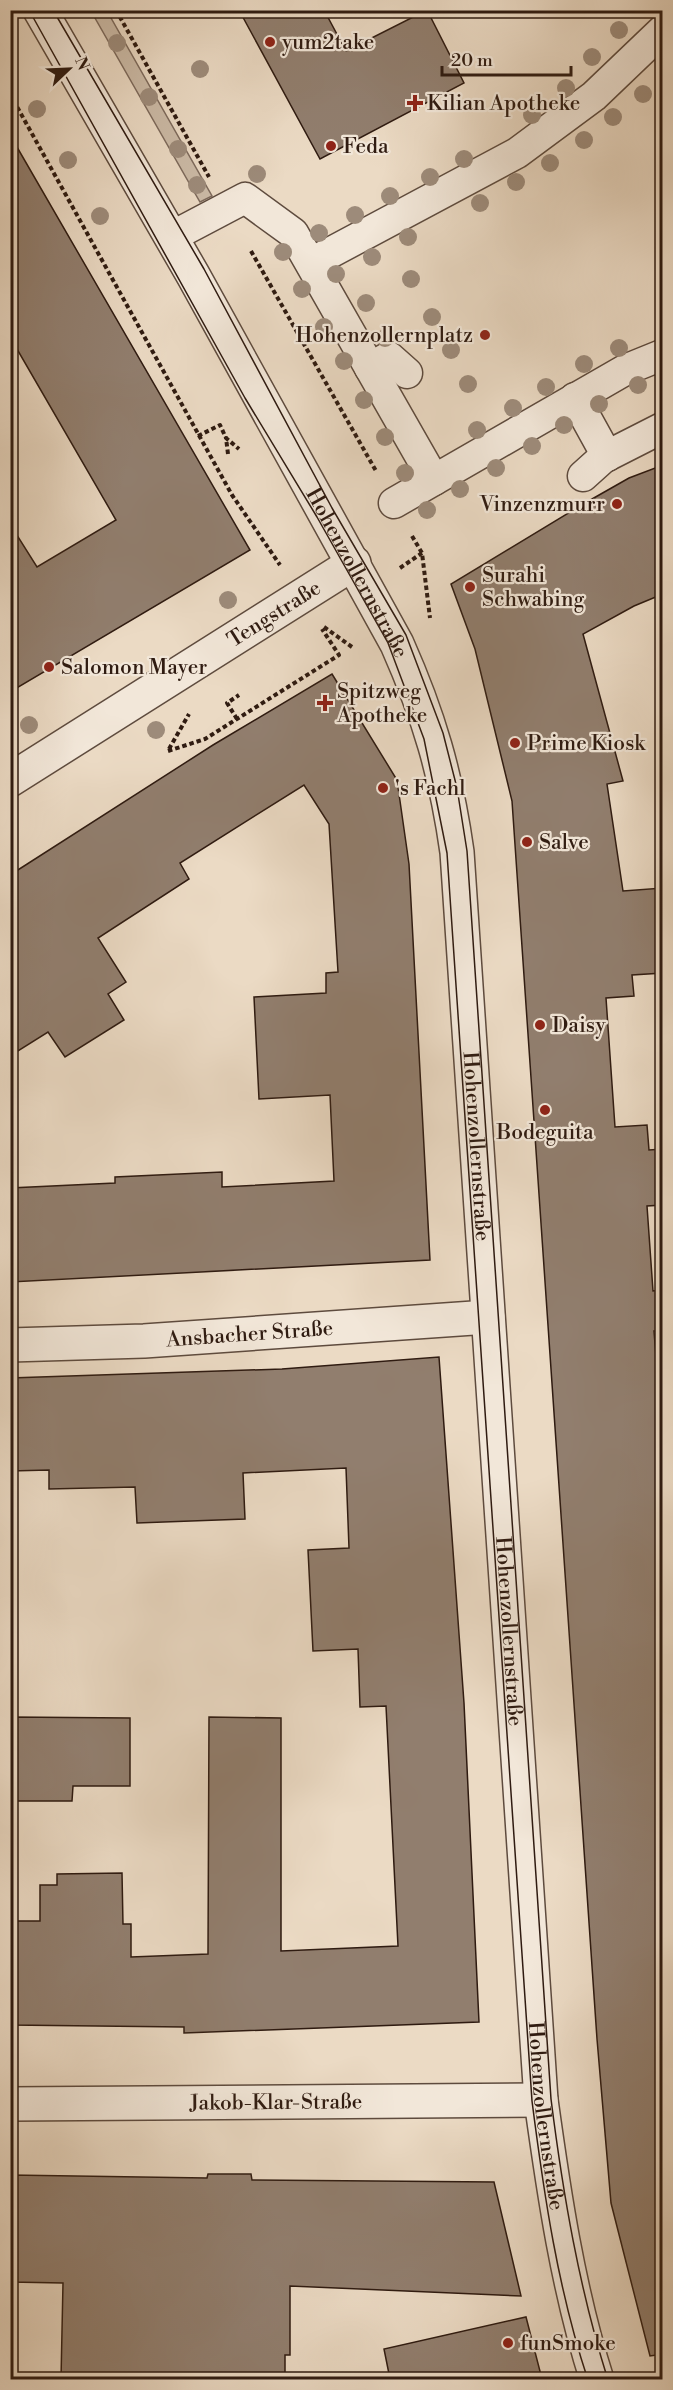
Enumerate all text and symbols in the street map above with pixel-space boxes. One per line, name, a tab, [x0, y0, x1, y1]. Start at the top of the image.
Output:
place label: yum2take	[281, 30, 374, 56]
marker: yum2take	[263, 35, 277, 49]
north arrow	[39, 39, 99, 99]
scale bar	[442, 39, 571, 77]
text: 20 m	[451, 49, 493, 72]
text: N	[70, 54, 94, 74]
place label: Kilian Apotheke	[427, 91, 580, 117]
marker: Kilian Apotheke	[408, 96, 422, 110]
place label: Feda	[343, 134, 389, 160]
marker: Feda	[324, 139, 338, 153]
place label: Hohenzollernplatz	[295, 323, 473, 349]
marker: Hohenzollernplatz	[478, 328, 492, 342]
street label: Hohenzollernstraße	[299, 484, 413, 662]
place label: Vinzenzmurr	[479, 492, 605, 518]
marker: Vinzenzmurr	[610, 497, 624, 511]
place label: Surahi Schwabing	[482, 563, 585, 613]
street label: Tengstraße	[223, 575, 326, 654]
marker: Surahi Schwabing	[463, 580, 477, 594]
place label: Salomon Mayer	[61, 655, 207, 681]
marker: Salomon Mayer	[42, 660, 56, 674]
place label: Spitzweg Apotheke	[336, 679, 427, 729]
marker: Spitzweg Apotheke	[318, 696, 332, 710]
place label: Prime Kiosk	[527, 731, 646, 757]
marker: Prime Kiosk	[508, 736, 522, 750]
place label: 's Fachl	[395, 776, 466, 802]
marker: 's Fachl	[376, 781, 390, 795]
place label: Salve	[539, 830, 589, 856]
marker: Salve	[520, 835, 534, 849]
place label: Daisy	[552, 1013, 606, 1039]
marker: Daisy	[533, 1018, 547, 1032]
street label: Hohenzollernstraße	[456, 1051, 495, 1242]
marker: Bodeguita	[538, 1103, 552, 1117]
place label: Bodeguita	[495, 1120, 594, 1146]
street label: Ansbacher Straße	[164, 1316, 334, 1353]
street label: Hohenzollernstraße	[489, 1536, 528, 1727]
street label: Hohenzollernstraße	[522, 2021, 569, 2212]
street label: Jakob-Klar-Straße	[189, 2089, 362, 2117]
place label: funSmoke	[520, 2331, 616, 2357]
marker: funSmoke	[501, 2336, 515, 2350]

